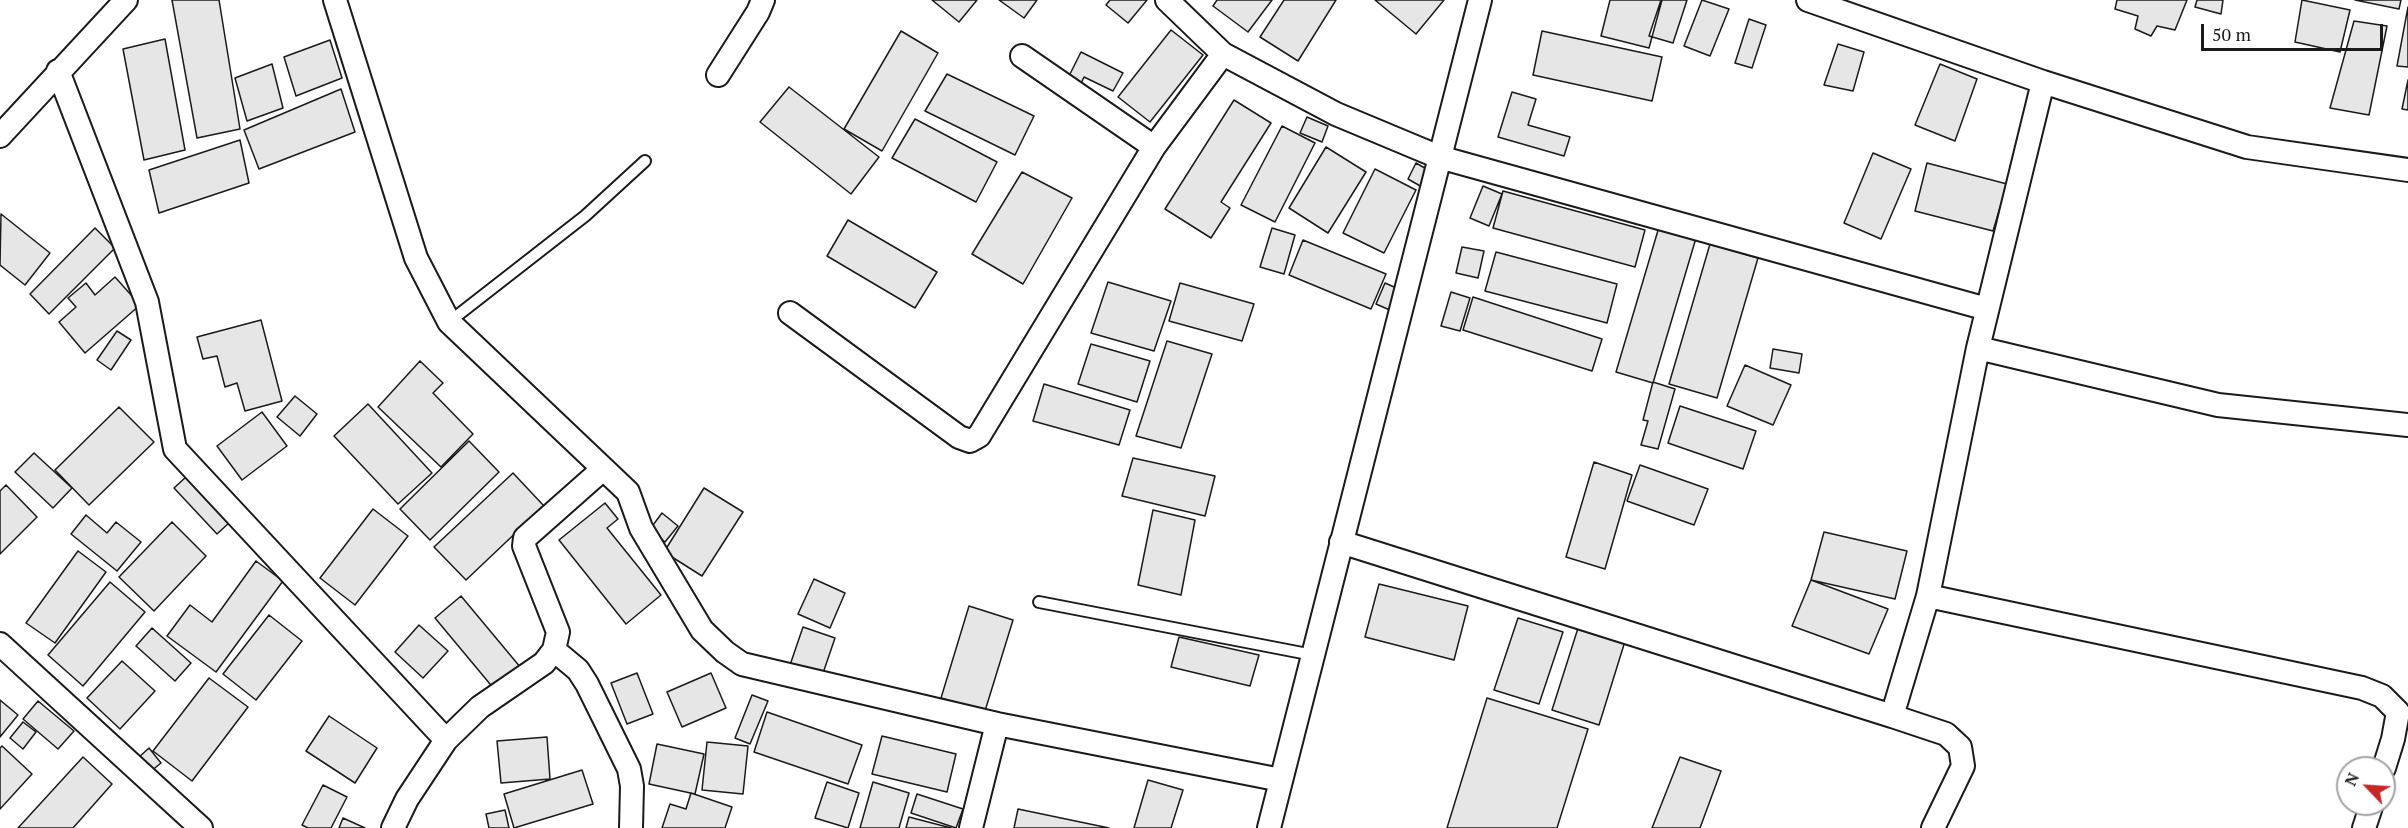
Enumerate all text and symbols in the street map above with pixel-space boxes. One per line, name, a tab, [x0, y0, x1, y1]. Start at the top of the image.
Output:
scale bar	[2204, 12, 2386, 50]
text: 50 m	[2212, 22, 2251, 46]
north arrow	[2336, 756, 2396, 816]
text: N	[2339, 769, 2364, 789]

